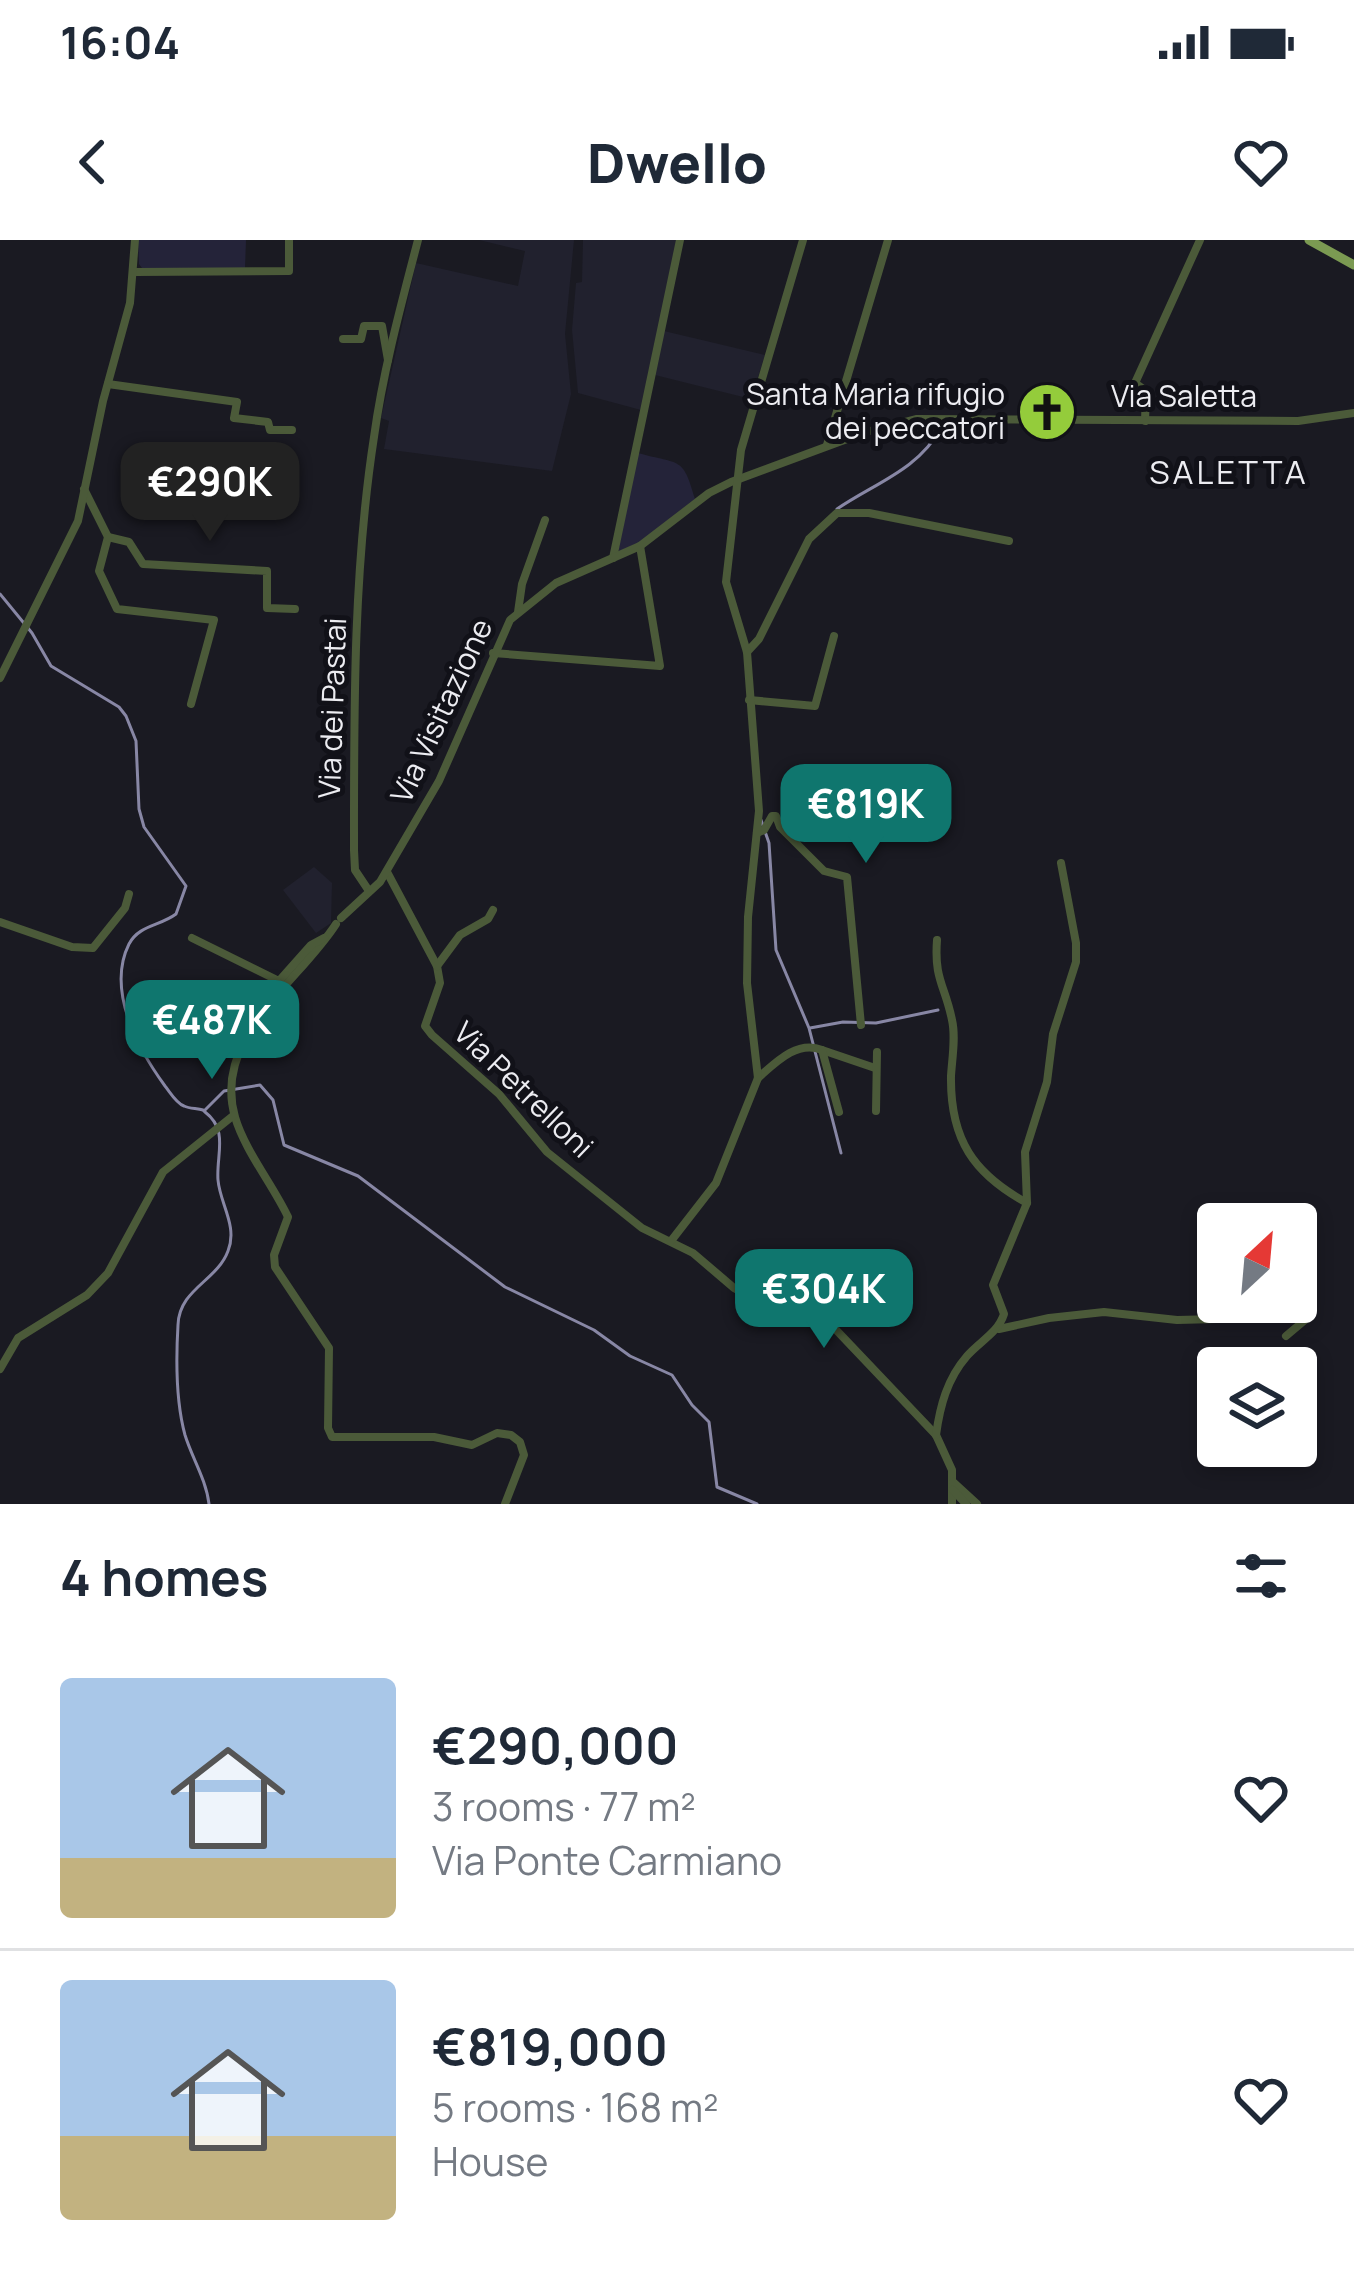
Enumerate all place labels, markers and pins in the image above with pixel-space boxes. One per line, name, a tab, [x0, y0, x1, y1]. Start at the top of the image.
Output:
place label: Santa Maria rifugio dei peccatori	[746, 373, 1005, 448]
church icon: Santa Maria rifugio dei peccatori	[1016, 381, 1078, 443]
pin: €290K	[126, 442, 294, 544]
pin: €819K	[782, 764, 950, 866]
pin: €487K	[128, 980, 296, 1082]
pin: €304K	[740, 1249, 908, 1351]

